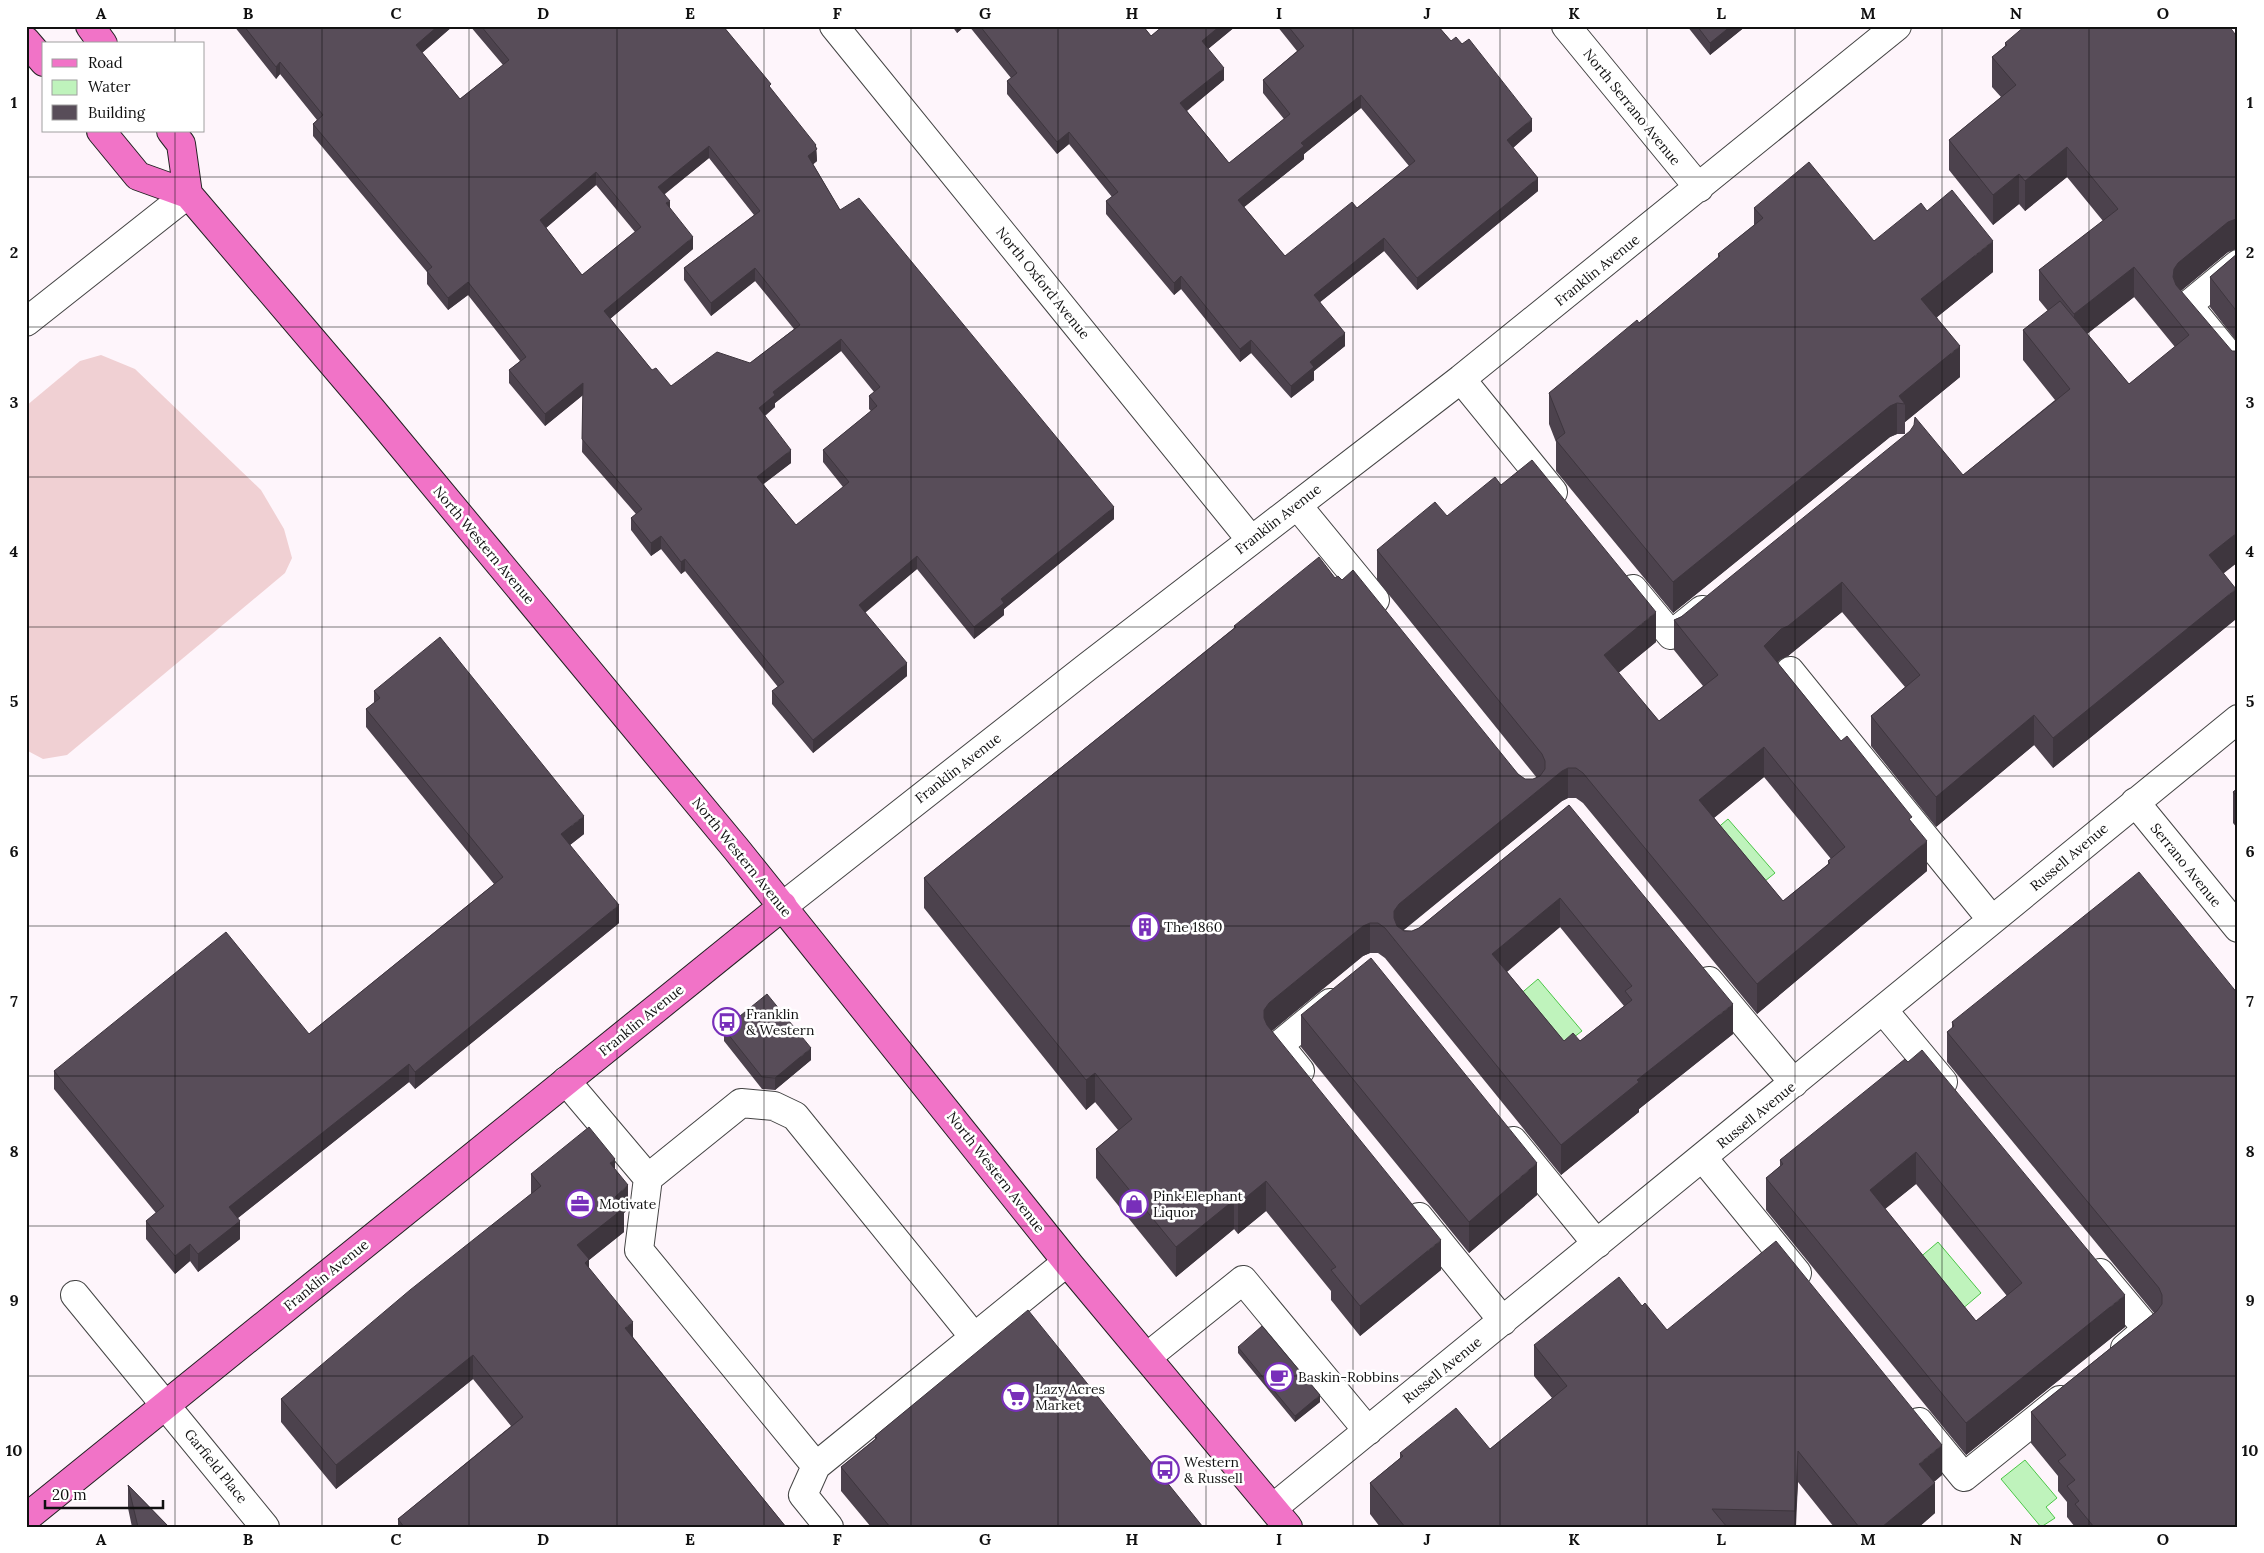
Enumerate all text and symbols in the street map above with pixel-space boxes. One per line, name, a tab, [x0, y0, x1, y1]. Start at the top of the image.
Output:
text: A	[96, 3, 107, 23]
text: B	[243, 3, 254, 23]
text: C	[390, 3, 402, 23]
text: D	[537, 3, 549, 23]
text: E	[685, 3, 695, 23]
text: F	[832, 3, 842, 23]
text: G	[979, 3, 991, 23]
text: H	[1126, 3, 1139, 23]
text: I	[1276, 3, 1282, 23]
text: J	[1423, 3, 1431, 23]
text: K	[1568, 3, 1580, 23]
text: L	[1716, 3, 1726, 23]
text: M	[1860, 3, 1876, 23]
text: N	[2010, 3, 2022, 23]
text: O	[2157, 3, 2169, 23]
legend	[42, 42, 205, 132]
street label: North Serrano Avenue	[1579, 45, 1685, 169]
text: Road	[88, 53, 123, 72]
text: Water	[88, 77, 131, 96]
text: 1	[11, 92, 17, 112]
text: 1	[2247, 92, 2253, 112]
text: Building	[88, 103, 146, 122]
street label: North Oxford Avenue	[992, 223, 1094, 343]
street label: Franklin Avenue	[1551, 230, 1643, 310]
text: 2	[10, 242, 18, 262]
text: 2	[2246, 242, 2254, 262]
text: 3	[10, 392, 19, 412]
text: 3	[2246, 392, 2255, 412]
street label: Franklin Avenue	[1231, 480, 1325, 558]
street label: North Western Avenue	[429, 482, 539, 608]
text: 4	[10, 541, 19, 561]
text: 4	[2246, 541, 2255, 561]
text: 5	[10, 691, 19, 711]
text: 5	[2246, 691, 2255, 711]
street label: Franklin Avenue	[911, 729, 1005, 807]
street label: North Western Avenue	[688, 794, 796, 921]
street label: Russell Avenue	[2026, 819, 2112, 895]
street label: Serrano Avenue	[2147, 819, 2226, 911]
text: 6	[9, 841, 19, 861]
text: 6	[2245, 841, 2255, 861]
building icon: The 1860	[1130, 912, 1160, 942]
place label: The 1860	[1164, 918, 1222, 936]
street label: Franklin Avenue	[595, 980, 687, 1060]
text: 7	[10, 991, 18, 1011]
text: 7	[2246, 991, 2254, 1011]
place label: Franklin & Western	[746, 1005, 815, 1039]
bus stop icon: Franklin & Western	[712, 1007, 742, 1037]
street label: Russell Avenue	[1713, 1077, 1799, 1152]
street label: North Western Avenue	[943, 1108, 1049, 1236]
text: 8	[9, 1141, 19, 1161]
text: 8	[2245, 1141, 2255, 1161]
place label: Pink Elephant Liquor	[1153, 1187, 1244, 1221]
office icon: Motivate	[565, 1189, 595, 1219]
shop icon: Pink Elephant Liquor	[1119, 1189, 1149, 1219]
place label: Motivate	[599, 1195, 657, 1213]
street label: Franklin Avenue	[280, 1235, 372, 1315]
text: 9	[9, 1290, 19, 1310]
text: 9	[2245, 1290, 2255, 1310]
street label: Russell Avenue	[1399, 1332, 1485, 1407]
cafe icon: Baskin-Robbins	[1264, 1362, 1294, 1392]
place label: Baskin-Robbins	[1298, 1368, 1399, 1386]
place label: Lazy Acres Market	[1035, 1380, 1105, 1414]
supermarket icon: Lazy Acres Market	[1001, 1382, 1031, 1412]
street label: Garfield Place	[181, 1425, 252, 1507]
text: 10	[6, 1440, 22, 1460]
text: 10	[2242, 1440, 2258, 1460]
place label: Western & Russell	[1184, 1453, 1243, 1487]
bus stop icon: Western & Russell	[1150, 1455, 1180, 1485]
scale bar	[45, 1478, 162, 1510]
text: 20 m	[52, 1485, 87, 1504]
text: A	[96, 1529, 107, 1549]
text: B	[243, 1529, 254, 1549]
text: C	[390, 1529, 402, 1549]
text: D	[537, 1529, 549, 1549]
text: E	[685, 1529, 695, 1549]
text: F	[832, 1529, 842, 1549]
text: G	[979, 1529, 991, 1549]
text: H	[1126, 1529, 1139, 1549]
text: I	[1276, 1529, 1282, 1549]
text: J	[1423, 1529, 1431, 1549]
text: K	[1568, 1529, 1580, 1549]
text: L	[1716, 1529, 1726, 1549]
text: M	[1860, 1529, 1876, 1549]
text: N	[2010, 1529, 2022, 1549]
text: O	[2157, 1529, 2169, 1549]

